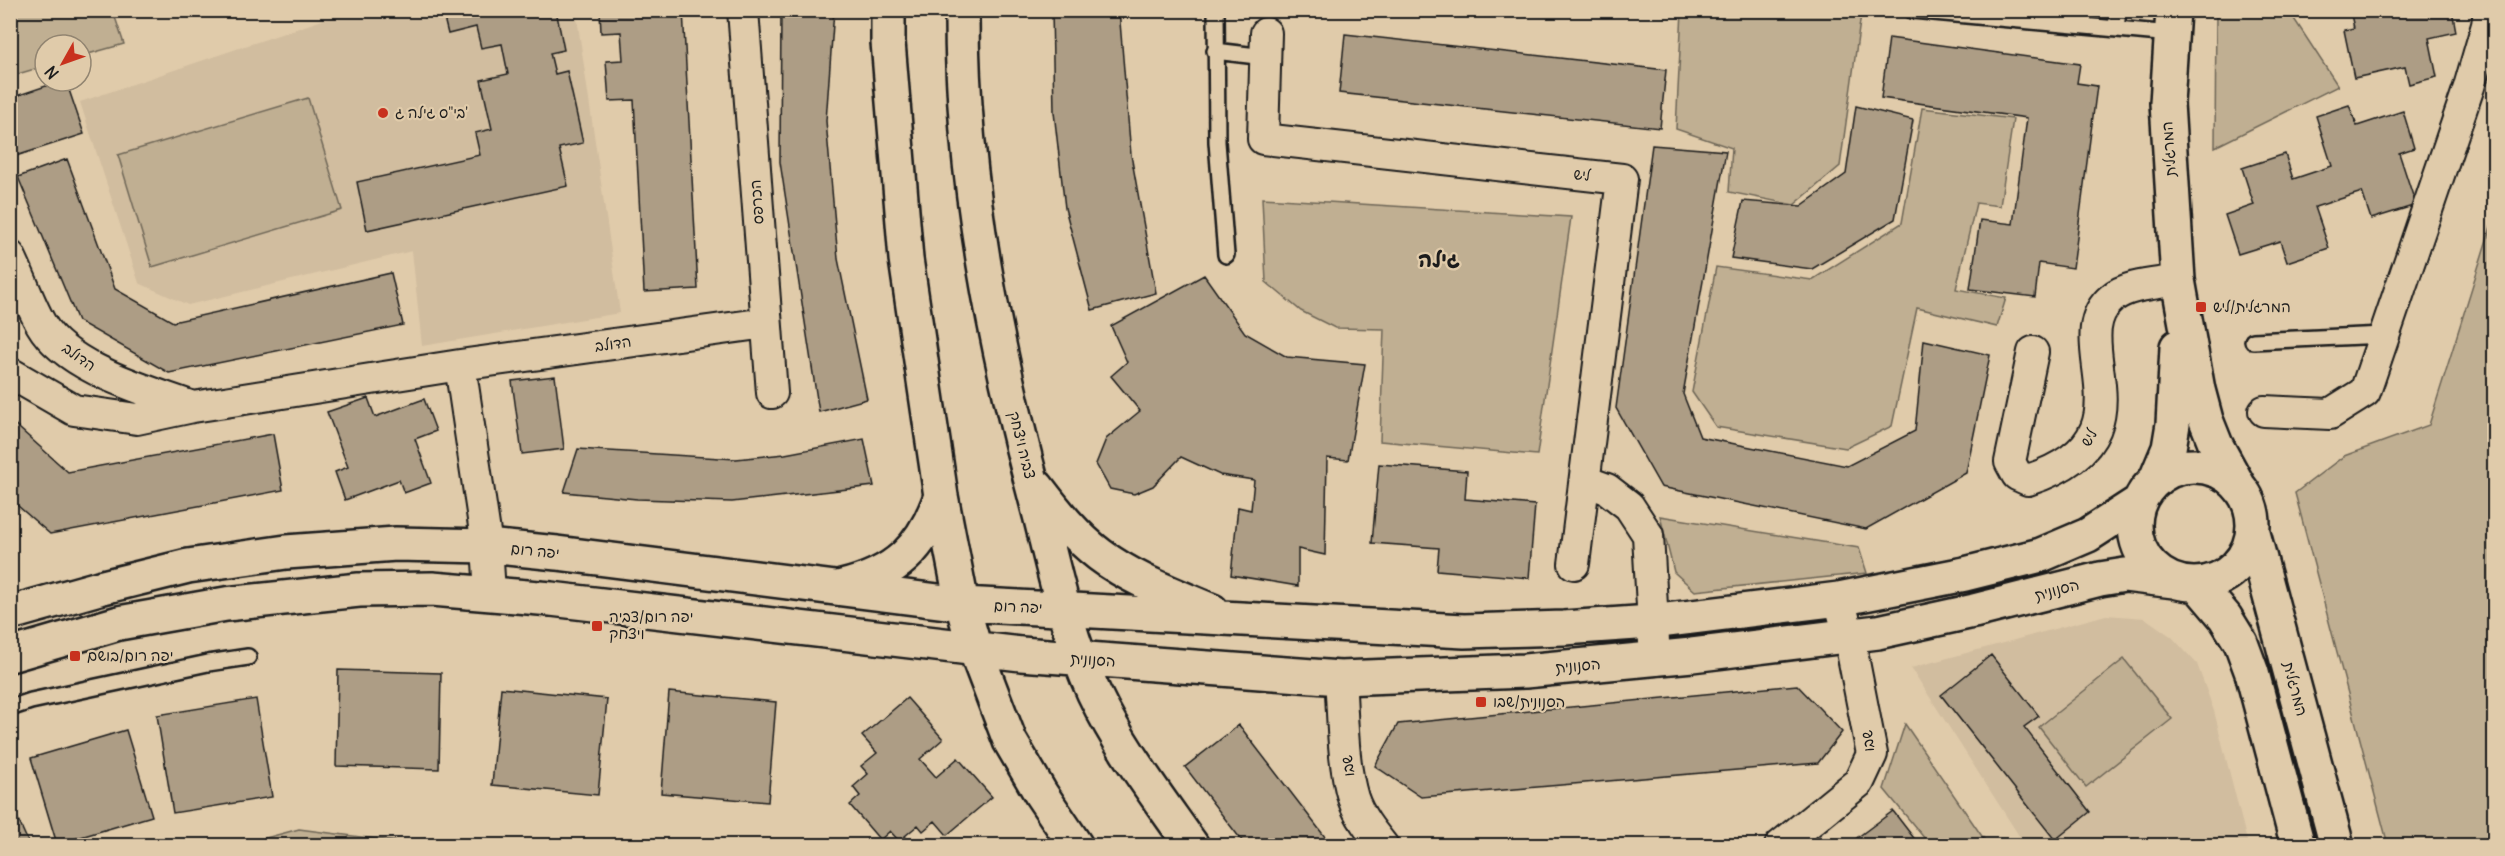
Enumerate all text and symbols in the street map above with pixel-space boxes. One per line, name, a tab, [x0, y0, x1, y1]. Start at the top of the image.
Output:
north arrow	[33, 33, 93, 93]
text: N	[40, 62, 63, 83]
place label: בי"ס גילה ג'	[395, 103, 468, 122]
marker: בי"ס גילה ג'	[376, 106, 390, 120]
street label: המרגלית	[2157, 121, 2180, 178]
street label: ליש	[1573, 164, 1593, 185]
street label: הכרפס	[745, 179, 768, 225]
district label: גילה	[1418, 246, 1460, 273]
place label: המרגלית/ליש	[2213, 297, 2291, 316]
marker: המרגלית/ליש	[2194, 300, 2208, 314]
street label: הדולב	[593, 332, 633, 355]
street label: הדולב	[59, 338, 100, 375]
street label: צביה ויצחק	[1005, 409, 1040, 481]
street label: ליש	[2076, 425, 2102, 450]
street label: יפה רום	[510, 539, 560, 562]
street label: הסנונית	[2032, 574, 2081, 605]
street label: יפה רום	[993, 596, 1043, 617]
place label: יפה רום/צביה ויצחק	[609, 607, 693, 643]
marker: יפה רום/צביה ויצחק	[590, 619, 604, 633]
place label: יפה רום/בושם	[87, 646, 173, 665]
street label: הסנונית	[1070, 648, 1116, 671]
marker: יפה רום/בושם	[68, 649, 82, 663]
street label: הסנונית	[1554, 654, 1601, 677]
street label: המרגלית	[2279, 659, 2312, 718]
place label: הסנונית/שבו	[1493, 692, 1565, 711]
marker: הסנונית/שבו	[1474, 695, 1488, 709]
street label: שבו	[1857, 729, 1878, 753]
street label: שבו	[1337, 754, 1358, 778]

